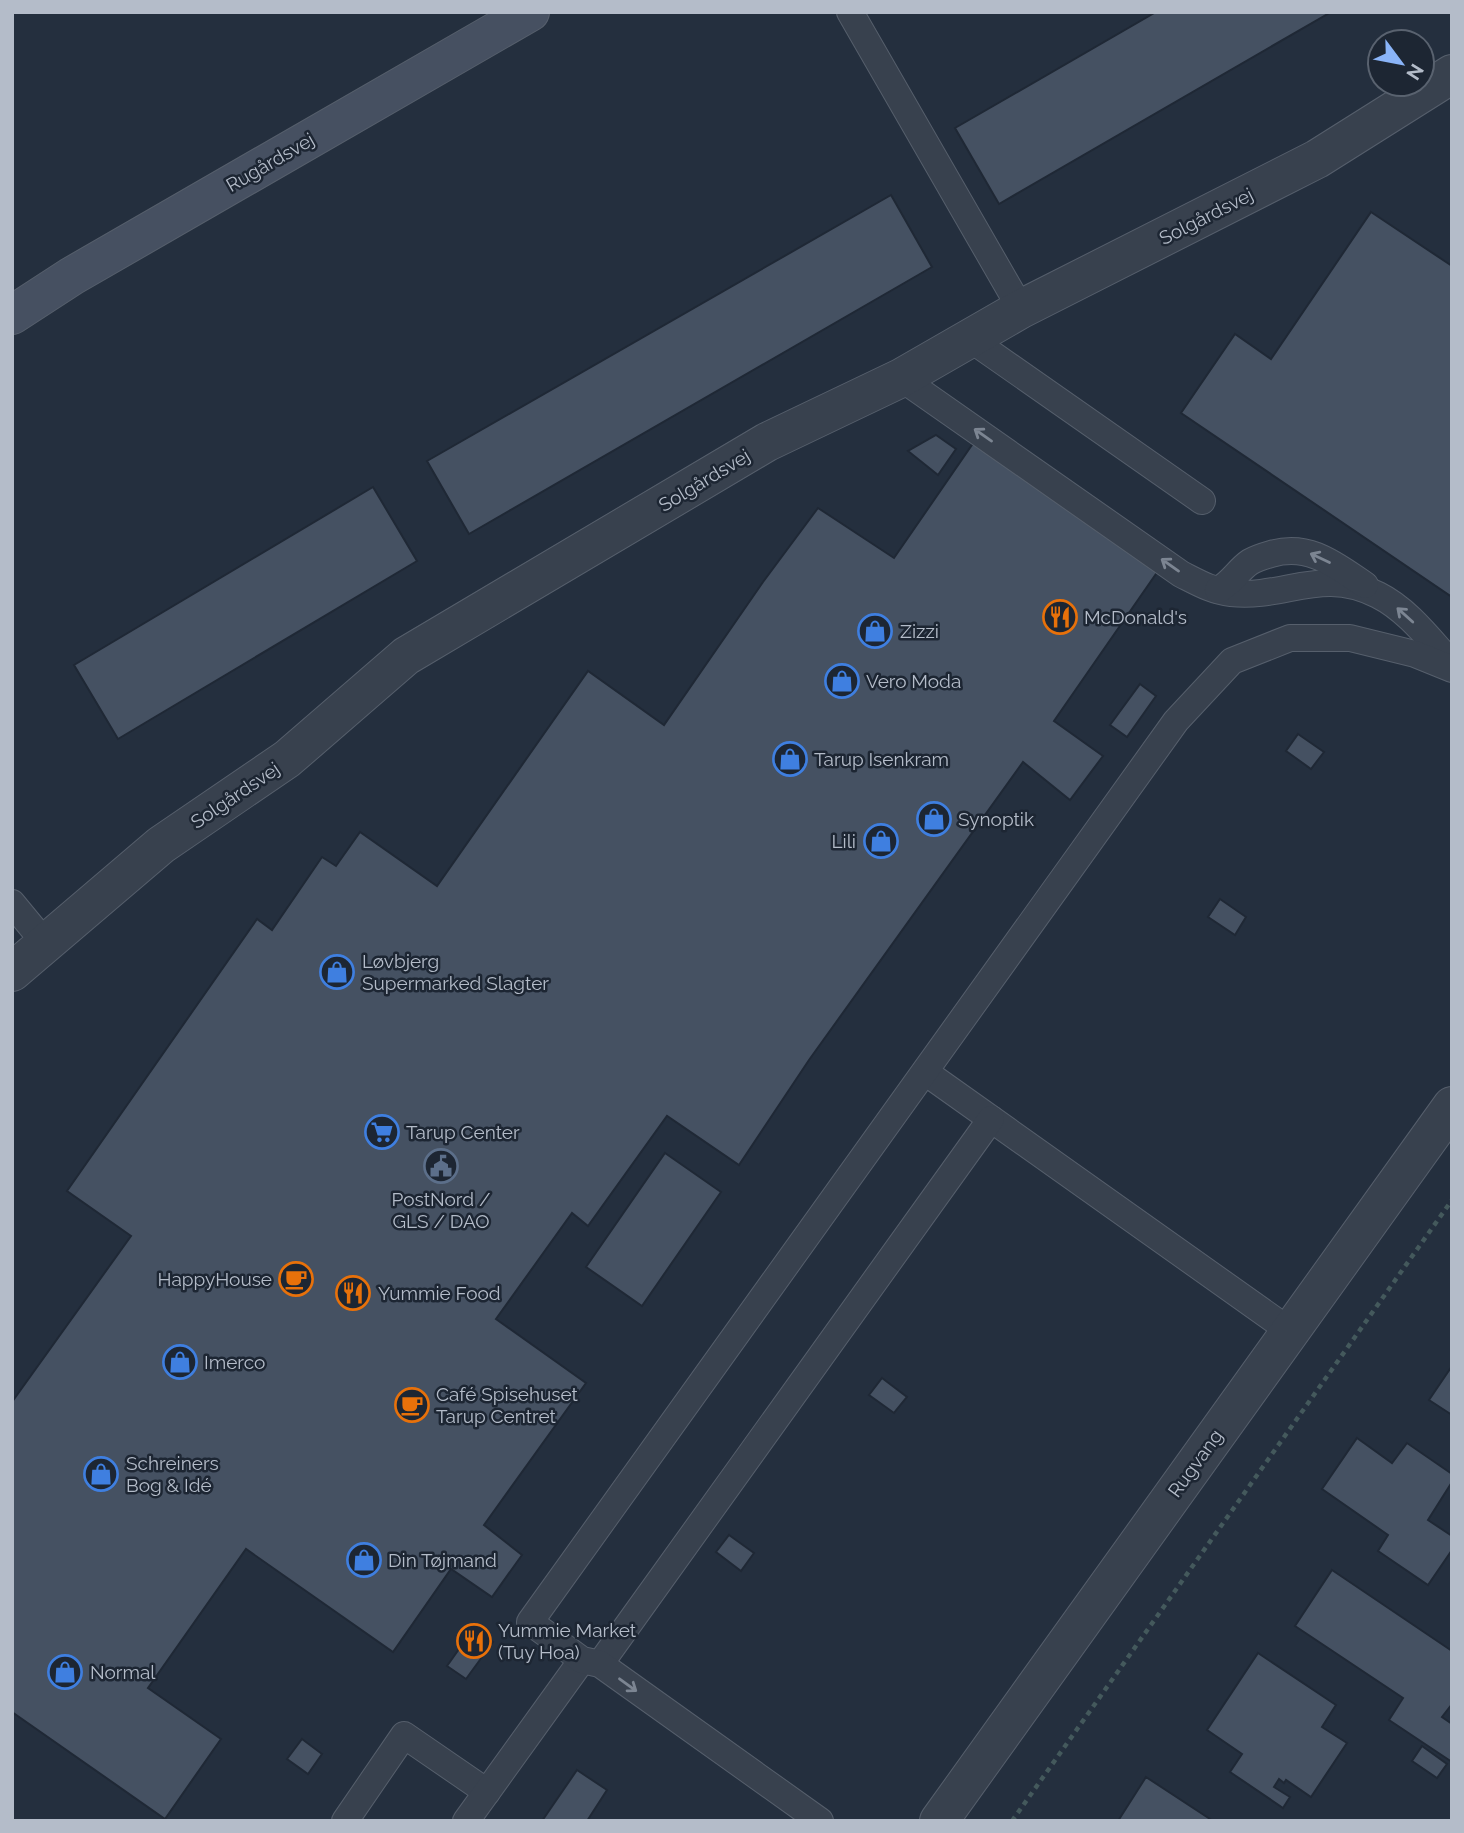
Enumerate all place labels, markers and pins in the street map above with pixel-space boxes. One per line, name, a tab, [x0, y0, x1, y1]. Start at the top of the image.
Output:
restaurant icon: McDonald's	[1041, 598, 1079, 636]
place label: McDonald's	[1084, 606, 1187, 628]
shop icon: Zizzi	[856, 612, 894, 650]
place label: Zizzi	[900, 620, 939, 642]
shop icon: Vero Moda	[823, 662, 861, 700]
place label: Vero Moda	[866, 670, 961, 692]
shop icon: Tarup Isenkram	[771, 740, 809, 778]
place label: Tarup Isenkram	[814, 748, 949, 770]
shop icon: Synoptik	[915, 800, 953, 838]
place label: Synoptik	[958, 808, 1034, 830]
shop icon: Lili	[862, 822, 900, 860]
place label: Lili	[831, 830, 856, 852]
place label: Løvbjerg Supermarked Slagter	[362, 950, 549, 994]
shop icon: Løvbjerg Supermarked Slagter	[318, 953, 356, 991]
supermarket icon: Tarup Center	[363, 1113, 401, 1151]
place label: Tarup Center	[406, 1121, 520, 1143]
public building icon: PostNord / GLS / DAO	[422, 1147, 460, 1185]
place label: PostNord / GLS / DAO	[392, 1188, 490, 1232]
cafe icon: HappyHouse	[277, 1260, 315, 1298]
place label: HappyHouse	[158, 1268, 272, 1290]
restaurant icon: Yummie Food	[334, 1274, 372, 1312]
place label: Yummie Food	[378, 1282, 501, 1304]
shop icon: Imerco	[161, 1343, 199, 1381]
place label: Imerco	[204, 1351, 265, 1373]
place label: Café Spisehuset Tarup Centret	[436, 1383, 579, 1427]
cafe icon: Café Spisehuset Tarup Centret	[393, 1386, 431, 1424]
place label: Schreiners Bog & Idé	[126, 1452, 219, 1496]
shop icon: Schreiners Bog & Idé	[82, 1455, 120, 1493]
shop icon: Din Tøjmand	[345, 1541, 383, 1579]
place label: Din Tøjmand	[388, 1549, 497, 1571]
place label: Yummie Market (Tuy Hoa)	[498, 1619, 637, 1663]
restaurant icon: Yummie Market (Tuy Hoa)	[455, 1622, 493, 1660]
shop icon: Normal	[46, 1653, 84, 1691]
place label: Normal	[90, 1661, 156, 1683]

